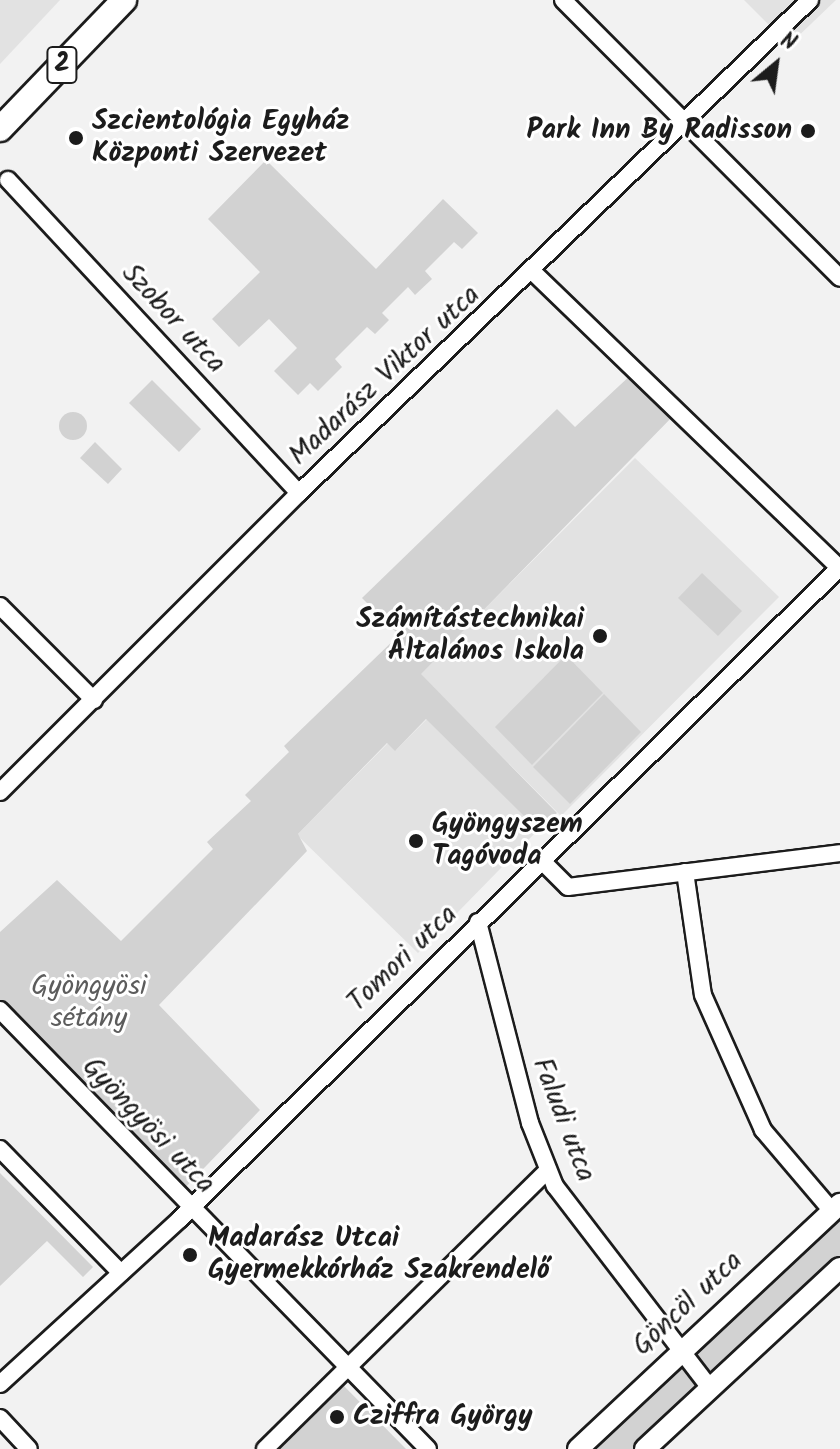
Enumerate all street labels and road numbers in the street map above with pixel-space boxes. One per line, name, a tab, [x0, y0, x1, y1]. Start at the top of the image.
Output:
road number: 2	[46, 43, 78, 87]
street label: Szobor utca	[114, 257, 232, 381]
street label: Madarász Viktor utca	[283, 279, 487, 473]
street label: Tomori utca	[341, 898, 465, 1020]
street label: Gyöngyösi utca	[75, 1051, 221, 1201]
street label: Faludi utca	[524, 1053, 602, 1187]
street label: Göncöl utca	[626, 1245, 750, 1363]

